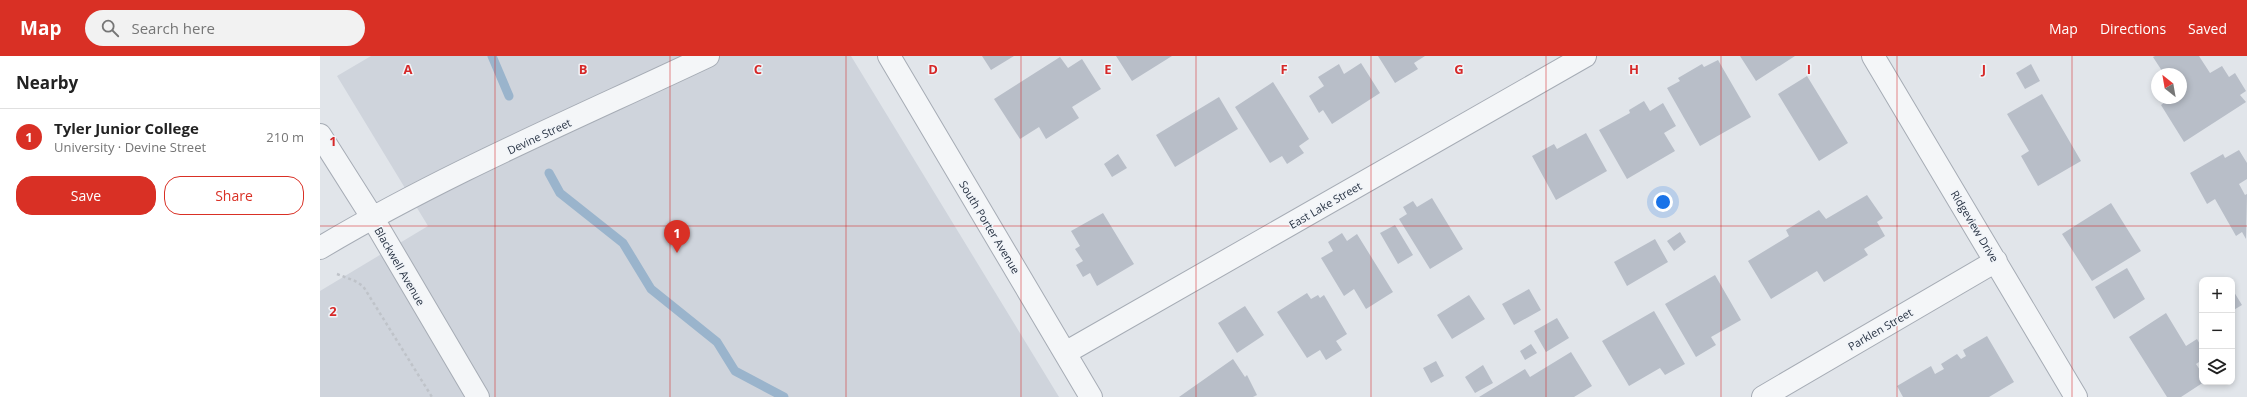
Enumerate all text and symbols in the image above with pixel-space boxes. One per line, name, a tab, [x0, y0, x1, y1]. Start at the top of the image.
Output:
search box	[85, 10, 365, 46]
text: Map	[20, 15, 61, 41]
icon: search	[99, 17, 121, 39]
text: Search here	[131, 18, 215, 38]
text: Map	[2049, 19, 2078, 38]
text: Directions	[2100, 19, 2166, 38]
text: Saved	[2188, 19, 2227, 38]
text: A	[404, 60, 413, 78]
text: B	[579, 60, 588, 78]
text: C	[754, 60, 762, 78]
text: D	[928, 60, 938, 78]
text: E	[1104, 60, 1112, 78]
text: F	[1280, 60, 1288, 78]
text: G	[1454, 60, 1464, 78]
text: H	[1629, 60, 1639, 78]
text: I	[1807, 60, 1811, 78]
text: J	[1981, 60, 1986, 78]
north arrow	[2151, 68, 2187, 104]
text: Nearby	[16, 71, 78, 94]
street label: Devine Street	[505, 115, 573, 157]
text: Tyler Junior College	[54, 118, 199, 138]
text: 1	[25, 128, 33, 146]
text: 210 m	[266, 128, 304, 146]
text: 1	[329, 132, 337, 150]
text: University · Devine Street	[54, 138, 206, 156]
button: Save	[16, 176, 156, 215]
button: Share	[164, 176, 304, 215]
street label: South Porter Avenue	[956, 178, 1024, 276]
street label: East Lake Street	[1286, 178, 1364, 232]
street label: Ridgeview Drive	[1948, 187, 2002, 265]
your location	[1653, 192, 1673, 212]
pin: 1	[664, 220, 690, 253]
street label: Blackwell Avenue	[371, 224, 429, 308]
map controls	[2199, 277, 2235, 385]
button: +	[2199, 277, 2235, 313]
text: 2	[329, 302, 337, 320]
street label: Parklen Street	[1845, 304, 1915, 354]
button: −	[2199, 313, 2235, 349]
button: layers	[2199, 349, 2235, 385]

